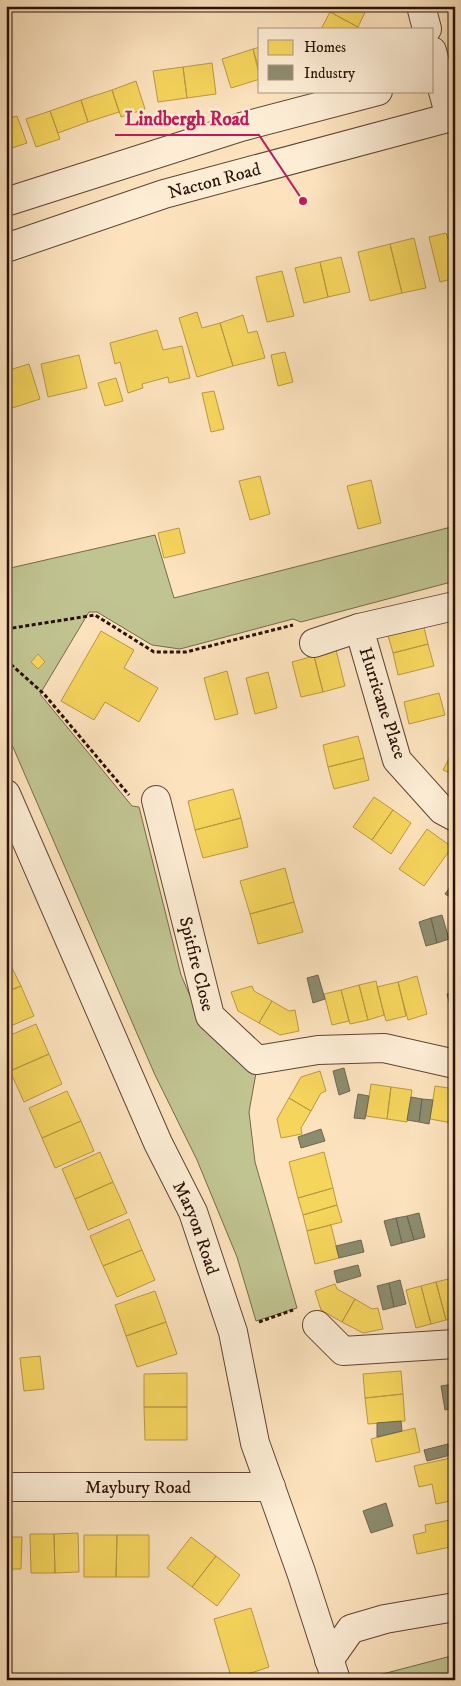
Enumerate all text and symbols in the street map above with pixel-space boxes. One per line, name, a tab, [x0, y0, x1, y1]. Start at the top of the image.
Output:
legend	[258, 28, 434, 92]
text: Homes	[304, 38, 346, 57]
text: Industry	[304, 64, 356, 83]
callout: Lindbergh Road	[115, 101, 259, 135]
text: Lindbergh Road	[125, 108, 250, 131]
street label: Nacton Road	[166, 159, 263, 204]
street label: Hurricane Place	[354, 645, 410, 762]
street label: Spitfire Close	[174, 915, 218, 1014]
street label: Maryon Road	[167, 1178, 223, 1278]
street label: Maybury Road	[85, 1477, 191, 1499]

